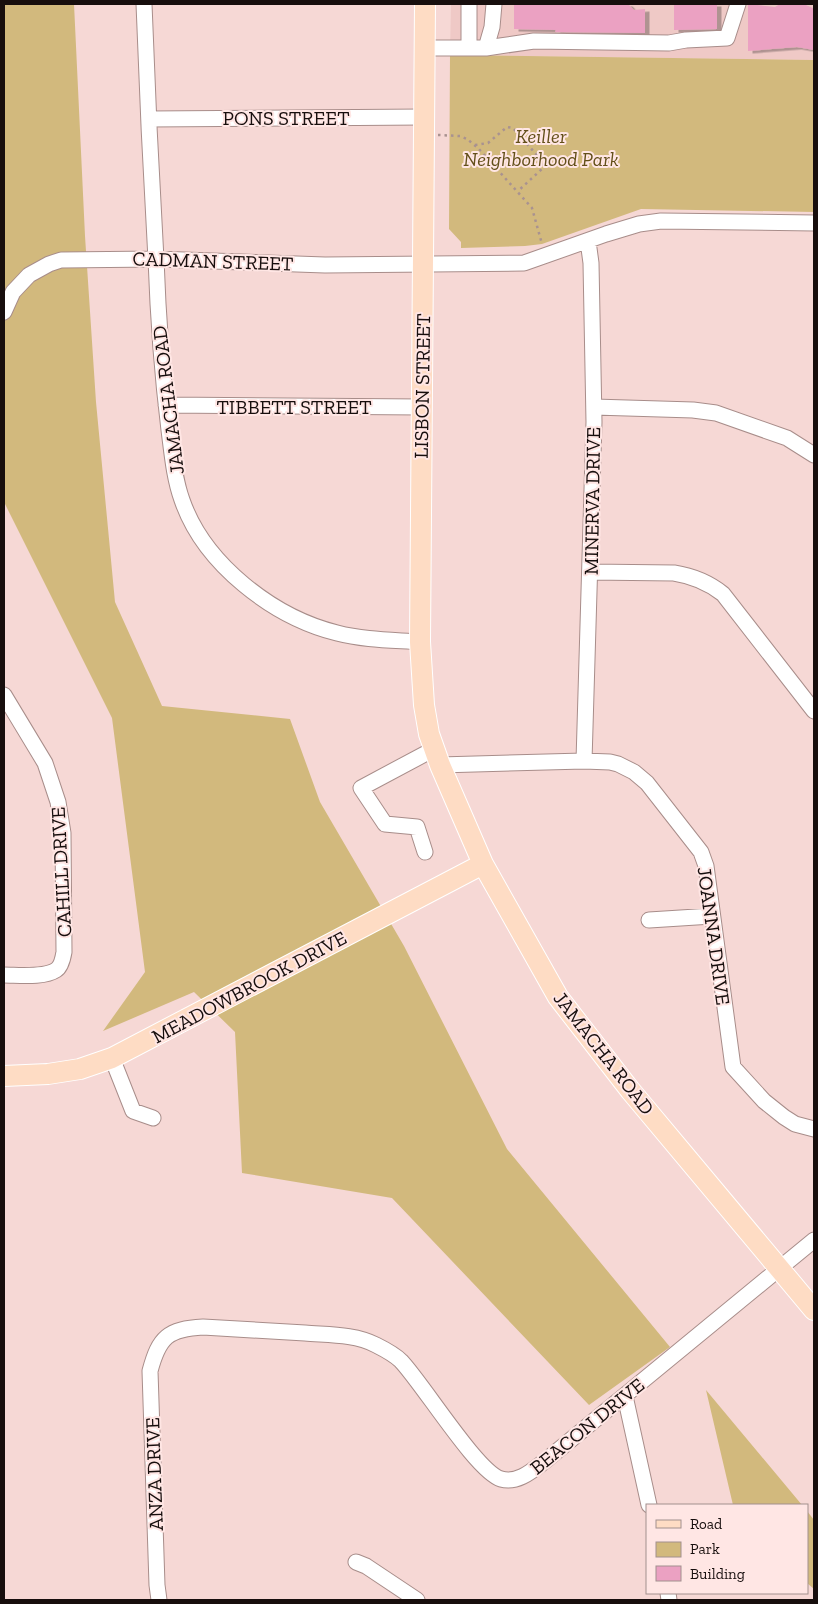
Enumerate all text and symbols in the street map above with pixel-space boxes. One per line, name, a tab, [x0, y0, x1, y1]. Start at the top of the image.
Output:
street label: PONS STREET	[222, 106, 350, 130]
park label: Keiller Neighborhood Park	[463, 124, 619, 171]
street label: CADMAN STREET	[132, 246, 294, 276]
street label: LISBON STREET	[409, 313, 435, 459]
street label: JAMACHA ROAD	[147, 324, 189, 476]
street label: TIBBETT STREET	[216, 395, 372, 419]
street label: MINERVA DRIVE	[579, 427, 605, 575]
street label: CAHILL DRIVE	[46, 806, 76, 938]
street label: JOANNA DRIVE	[692, 865, 736, 1007]
street label: MEADOWBROOK DRIVE	[148, 925, 350, 1049]
street label: JAMACHA ROAD	[548, 987, 660, 1119]
street label: BEACON DRIVE	[525, 1373, 649, 1479]
street label: ANZA DRIVE	[140, 1417, 168, 1531]
legend	[646, 1504, 808, 1594]
text: Road	[690, 1515, 723, 1533]
text: Park	[690, 1540, 720, 1558]
text: Building	[690, 1565, 745, 1583]

